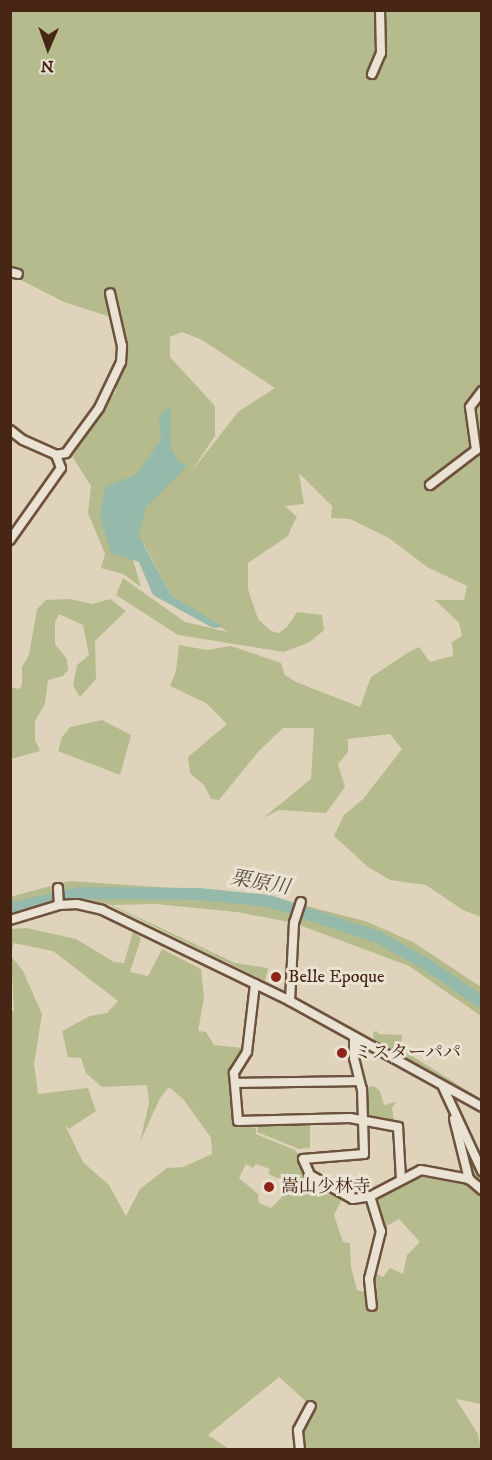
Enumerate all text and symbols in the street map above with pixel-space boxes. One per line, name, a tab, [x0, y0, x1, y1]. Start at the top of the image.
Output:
north arrow	[18, 18, 78, 78]
text: N	[40, 56, 54, 76]
water label: 栗原川	[228, 866, 292, 900]
place label: Belle Epoque	[288, 966, 384, 988]
marker: Belle Epoque	[269, 970, 283, 984]
place label: ミスターパパ	[354, 1042, 462, 1064]
marker: ミスターパパ	[335, 1046, 349, 1060]
place label: 嵩山少林寺	[281, 1176, 371, 1198]
marker: 嵩山少林寺	[262, 1180, 276, 1194]

